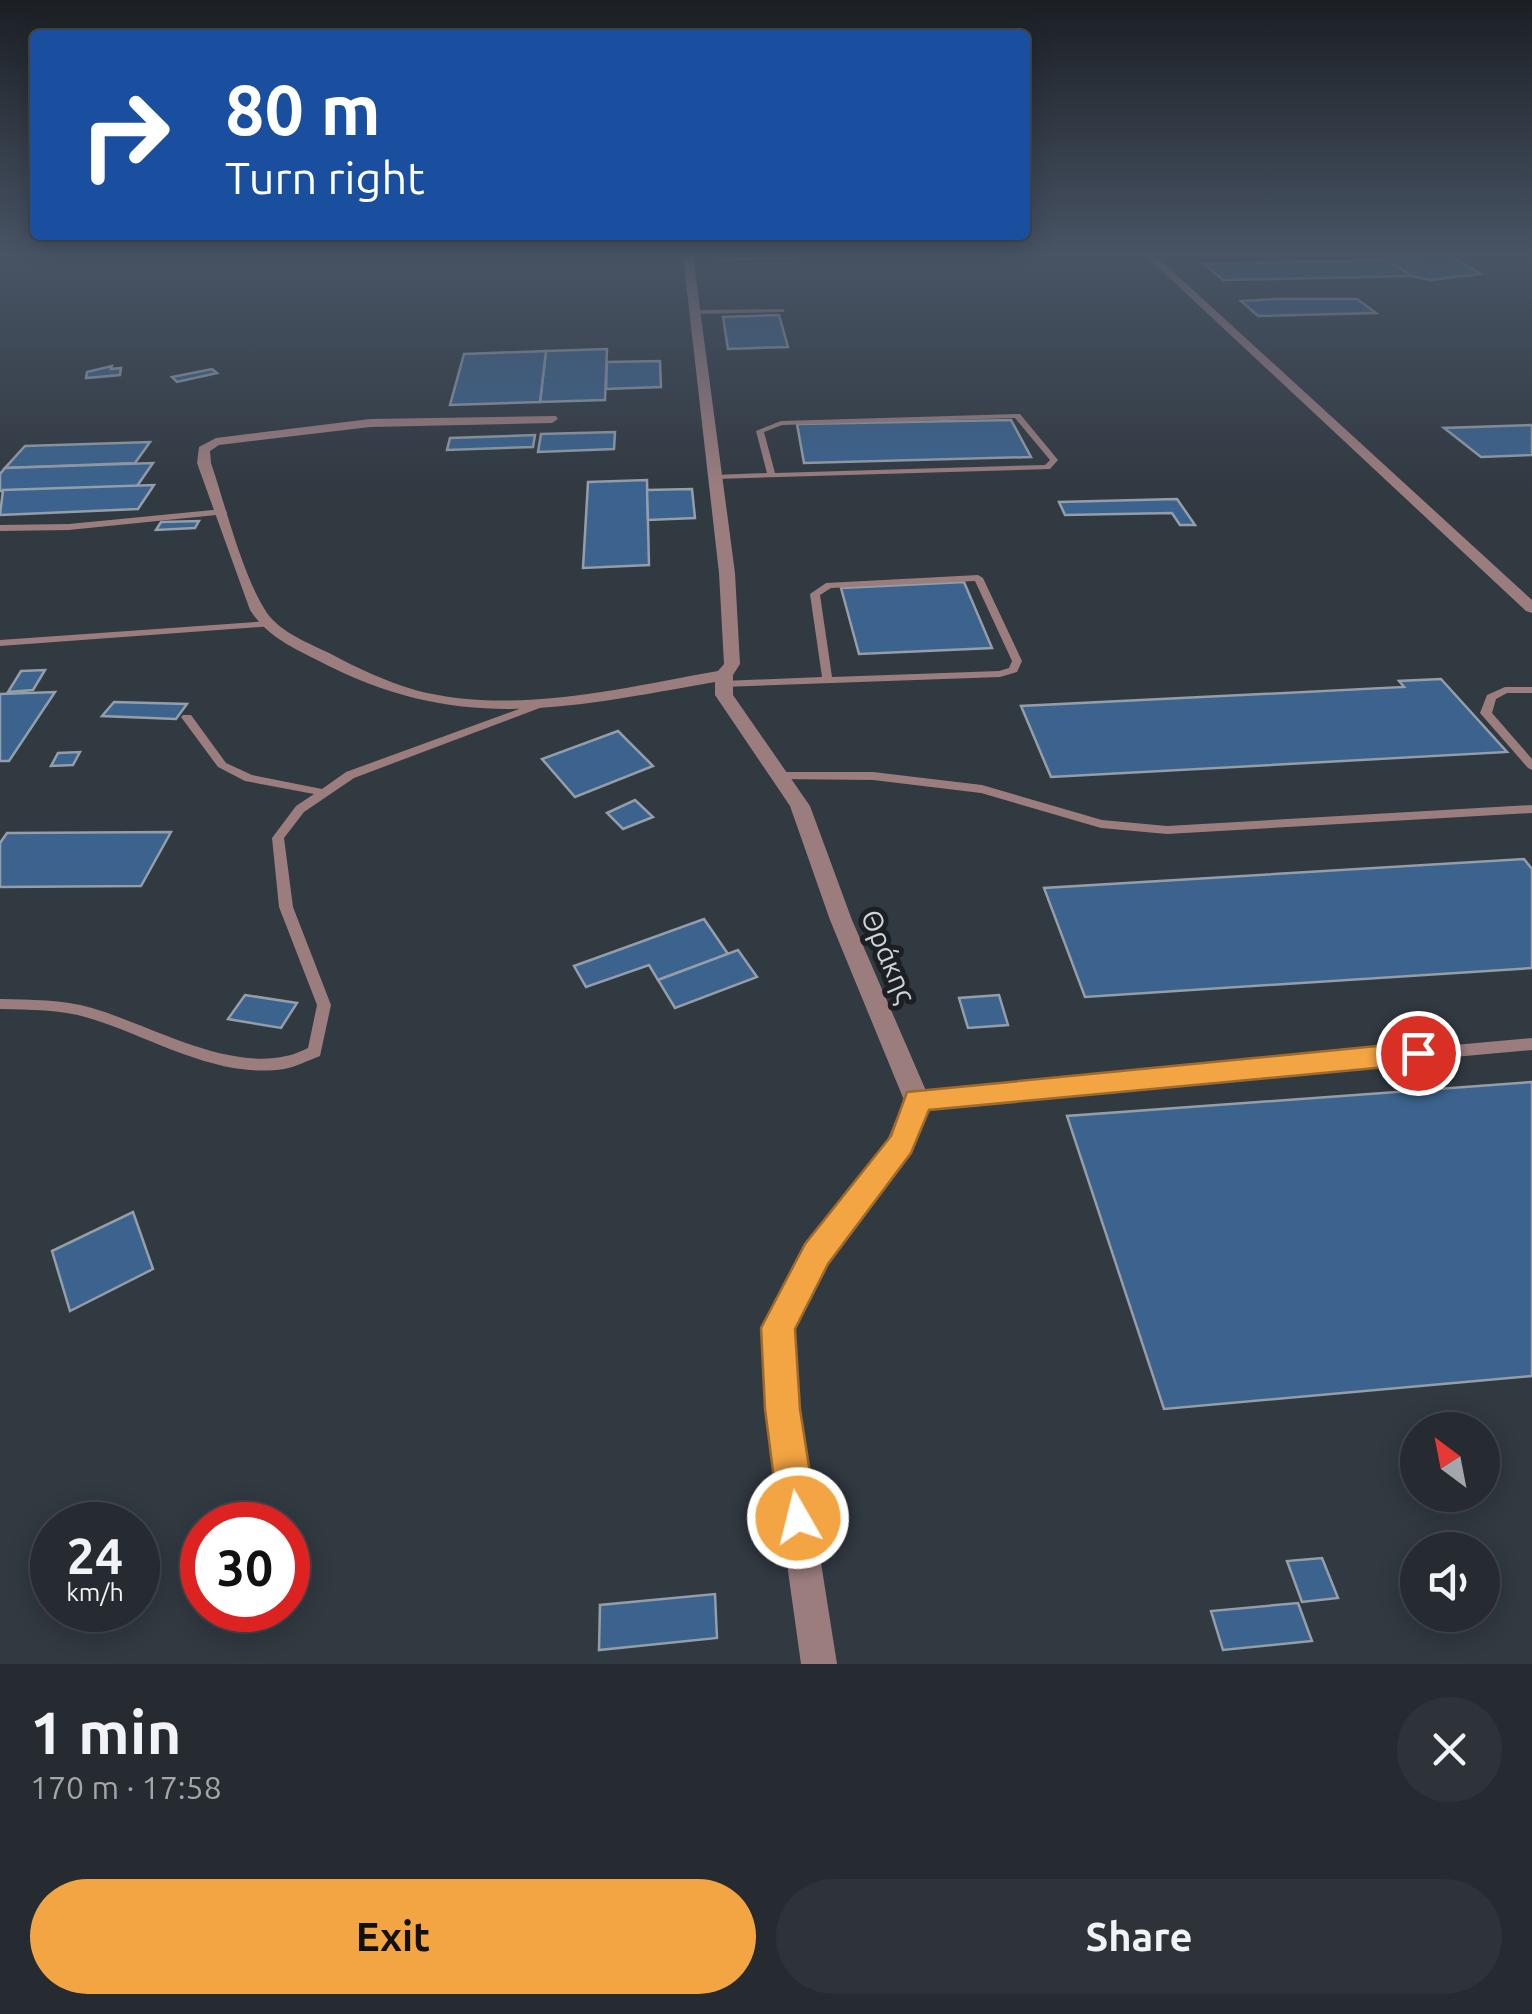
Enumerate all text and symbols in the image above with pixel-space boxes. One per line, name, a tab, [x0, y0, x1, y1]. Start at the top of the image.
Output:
icon: right	[60, 70, 190, 200]
text: 80 m	[225, 70, 381, 148]
text: Turn right	[225, 152, 425, 203]
street label: Θράκης	[855, 905, 923, 1008]
pin	[1376, 1011, 1461, 1096]
icon: arrive	[1391, 1026, 1446, 1081]
north arrow	[1400, 1412, 1500, 1512]
map controls	[1400, 1412, 1500, 1632]
position arrow	[746, 1466, 850, 1570]
speed limit sign: 30	[180, 1502, 310, 1632]
text: 24	[67, 1527, 123, 1583]
button: sound	[1400, 1532, 1500, 1632]
text: km/h	[66, 1578, 124, 1606]
button: close	[1397, 1697, 1502, 1802]
text: 1 min	[30, 1698, 182, 1765]
text: 170 m · 17:58	[30, 1769, 222, 1805]
button: Exit	[30, 1879, 756, 1994]
button: Share	[776, 1879, 1502, 1994]

